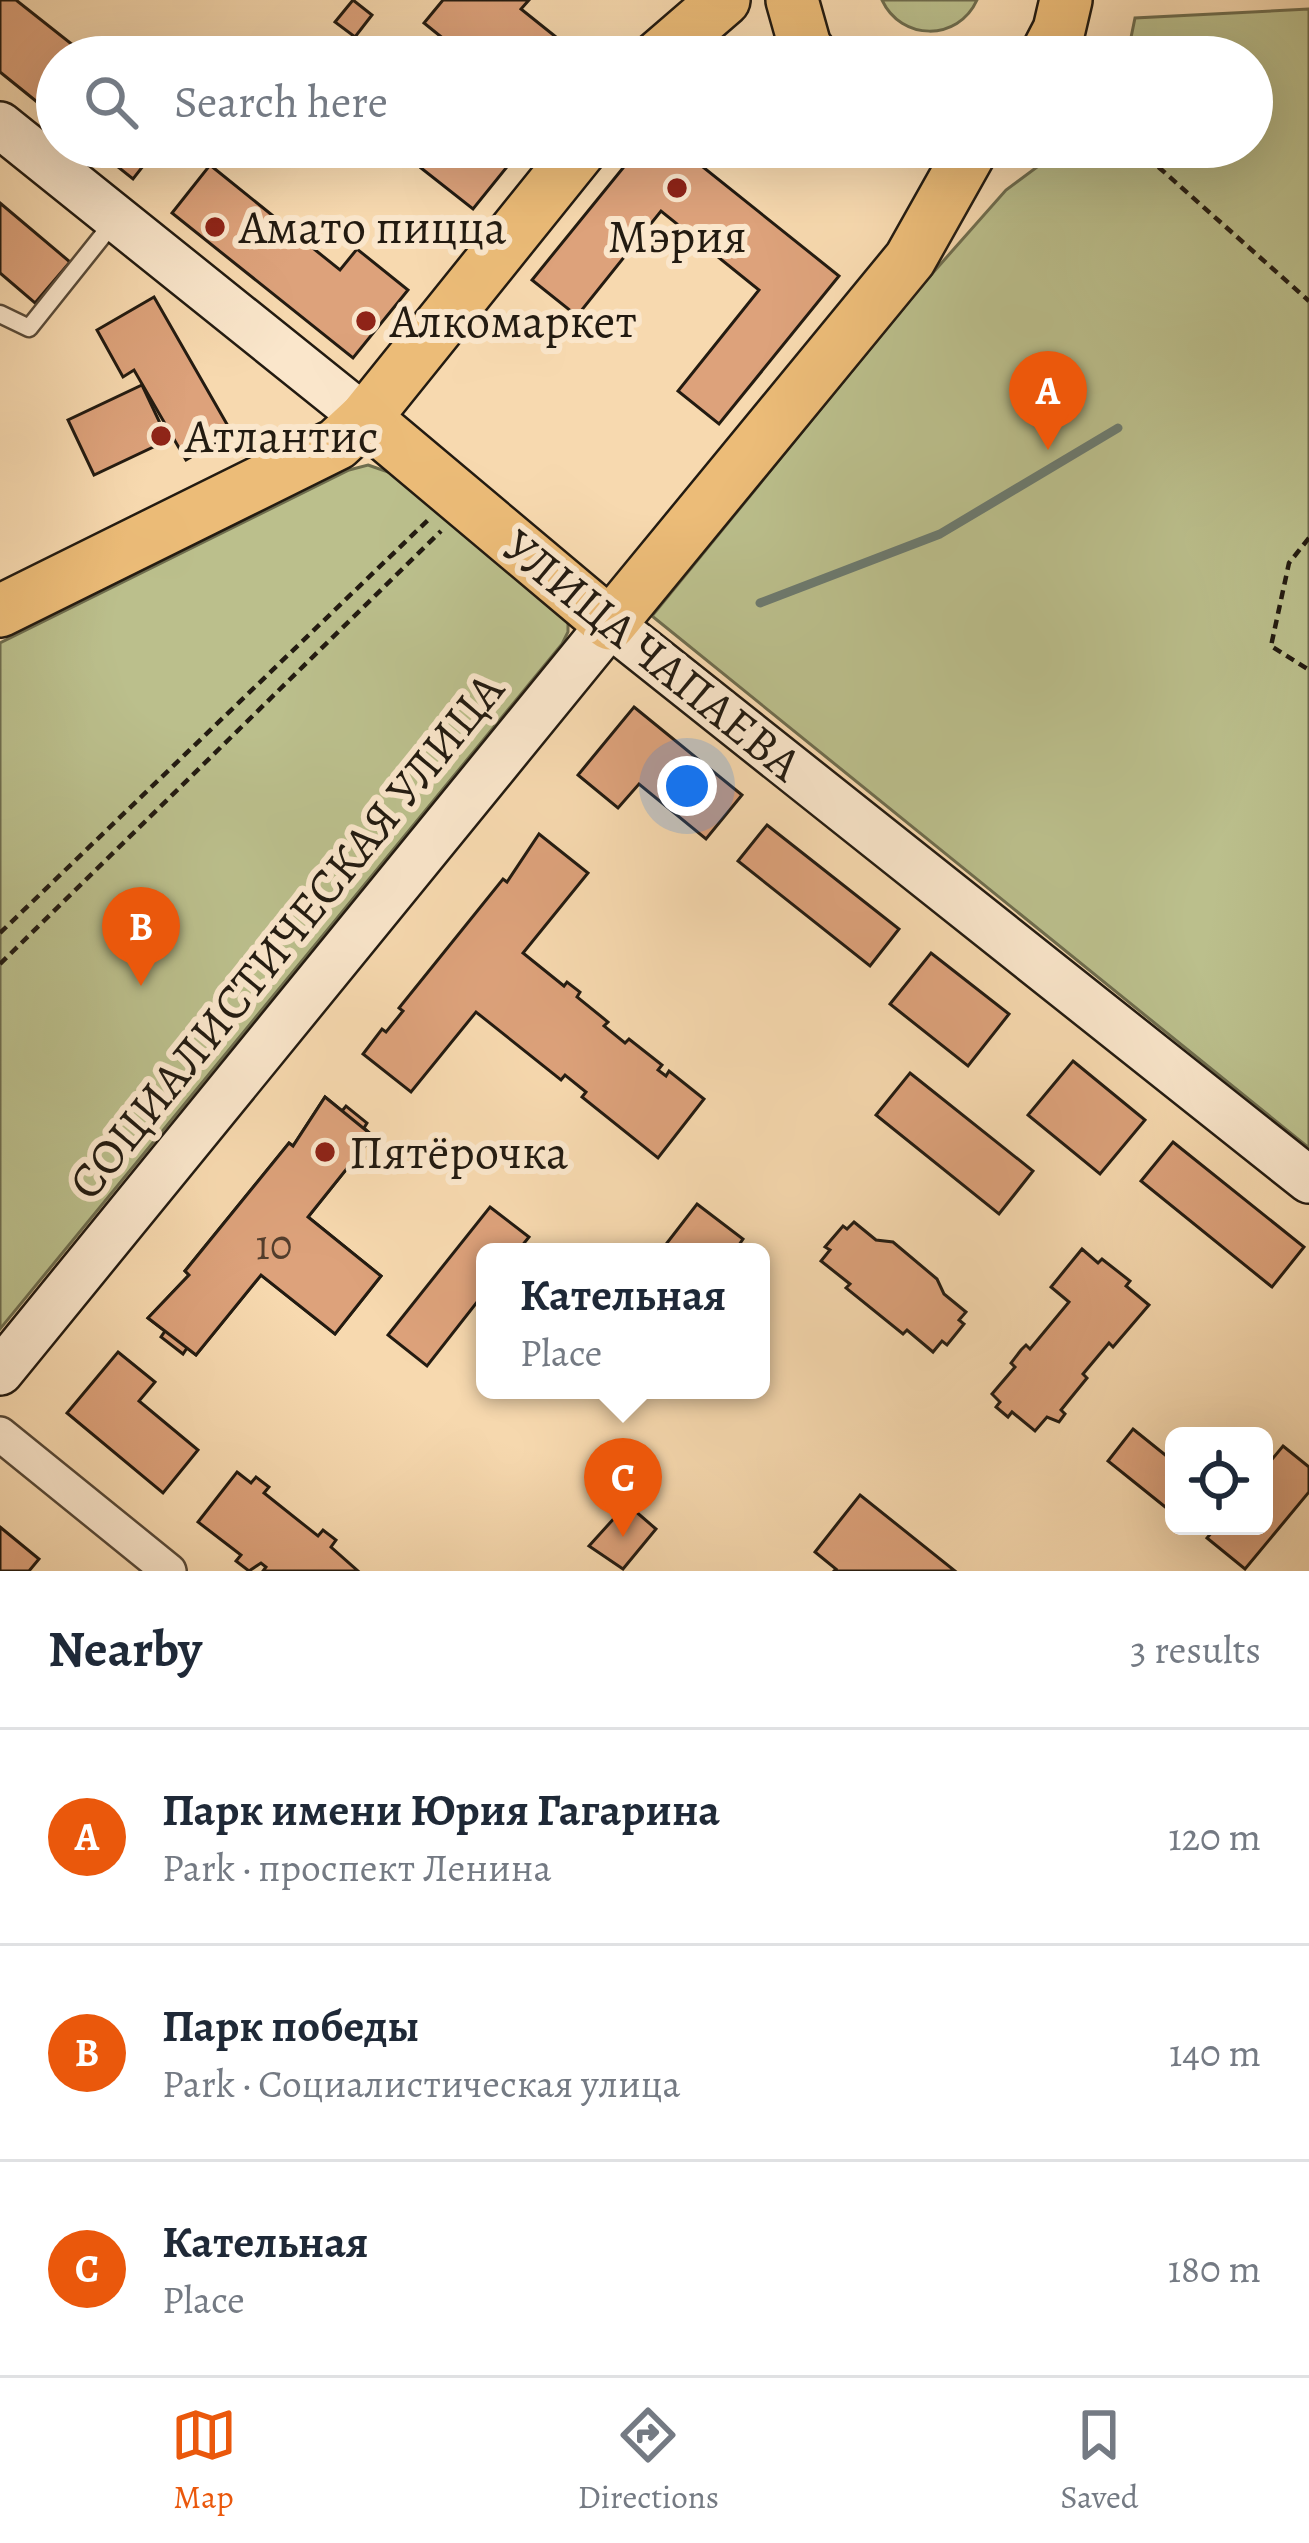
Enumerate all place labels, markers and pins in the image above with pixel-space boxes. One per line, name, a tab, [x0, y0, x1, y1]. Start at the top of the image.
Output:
marker: Мэрия	[664, 175, 690, 201]
place label: Амато пицца	[238, 194, 506, 260]
place label: Мэрия	[607, 203, 747, 269]
marker: Амато пицца	[202, 214, 228, 240]
place label: Алкомаркет	[389, 288, 637, 354]
marker: Алкомаркет	[353, 308, 379, 334]
pin: A	[1009, 351, 1087, 450]
place label: Атлантис	[184, 403, 379, 469]
marker: Атлантис	[148, 423, 174, 449]
pin: B	[102, 887, 180, 986]
place label: Пятёрочка	[349, 1119, 568, 1185]
marker: Пятёрочка	[312, 1139, 338, 1165]
pin: C	[584, 1438, 662, 1537]

